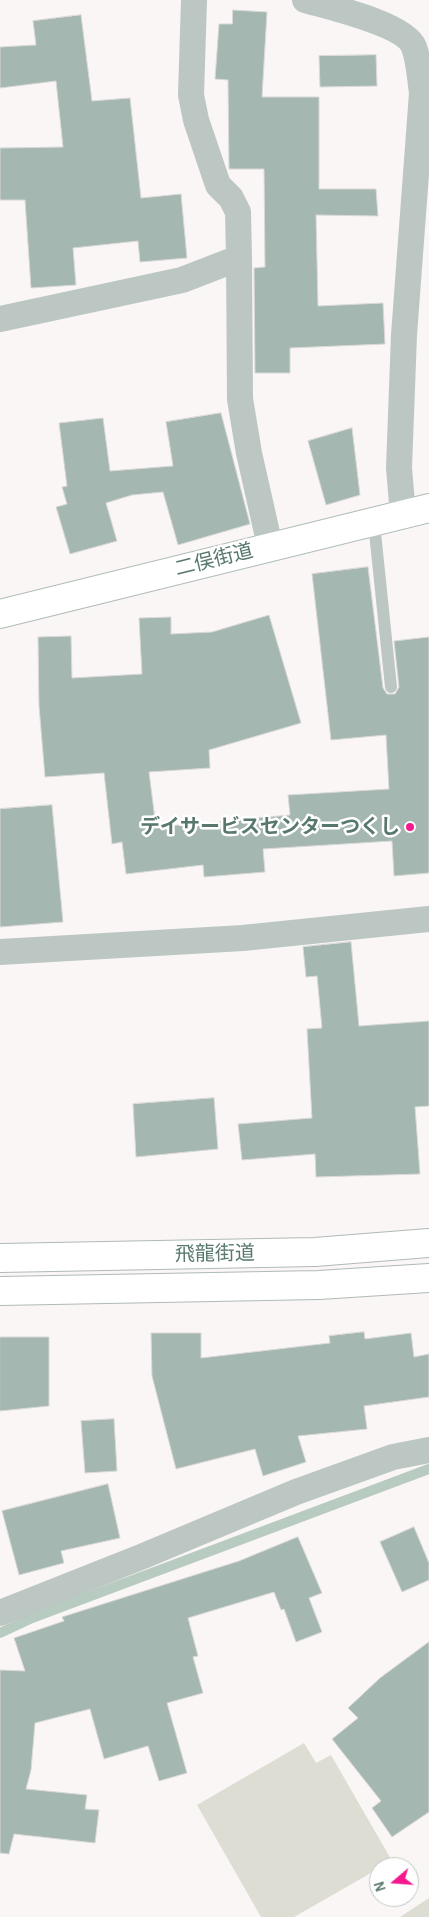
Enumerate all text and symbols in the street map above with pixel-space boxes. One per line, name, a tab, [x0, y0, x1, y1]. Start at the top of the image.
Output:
street label: 二俣街道	[172, 539, 256, 581]
place label: デイサービスセンターつくし	[140, 815, 400, 839]
marker: デイサービスセンターつくし	[404, 821, 416, 833]
street label: 飛龍街道	[175, 1241, 255, 1267]
north arrow	[369, 1857, 419, 1907]
text: N	[373, 1880, 389, 1893]

